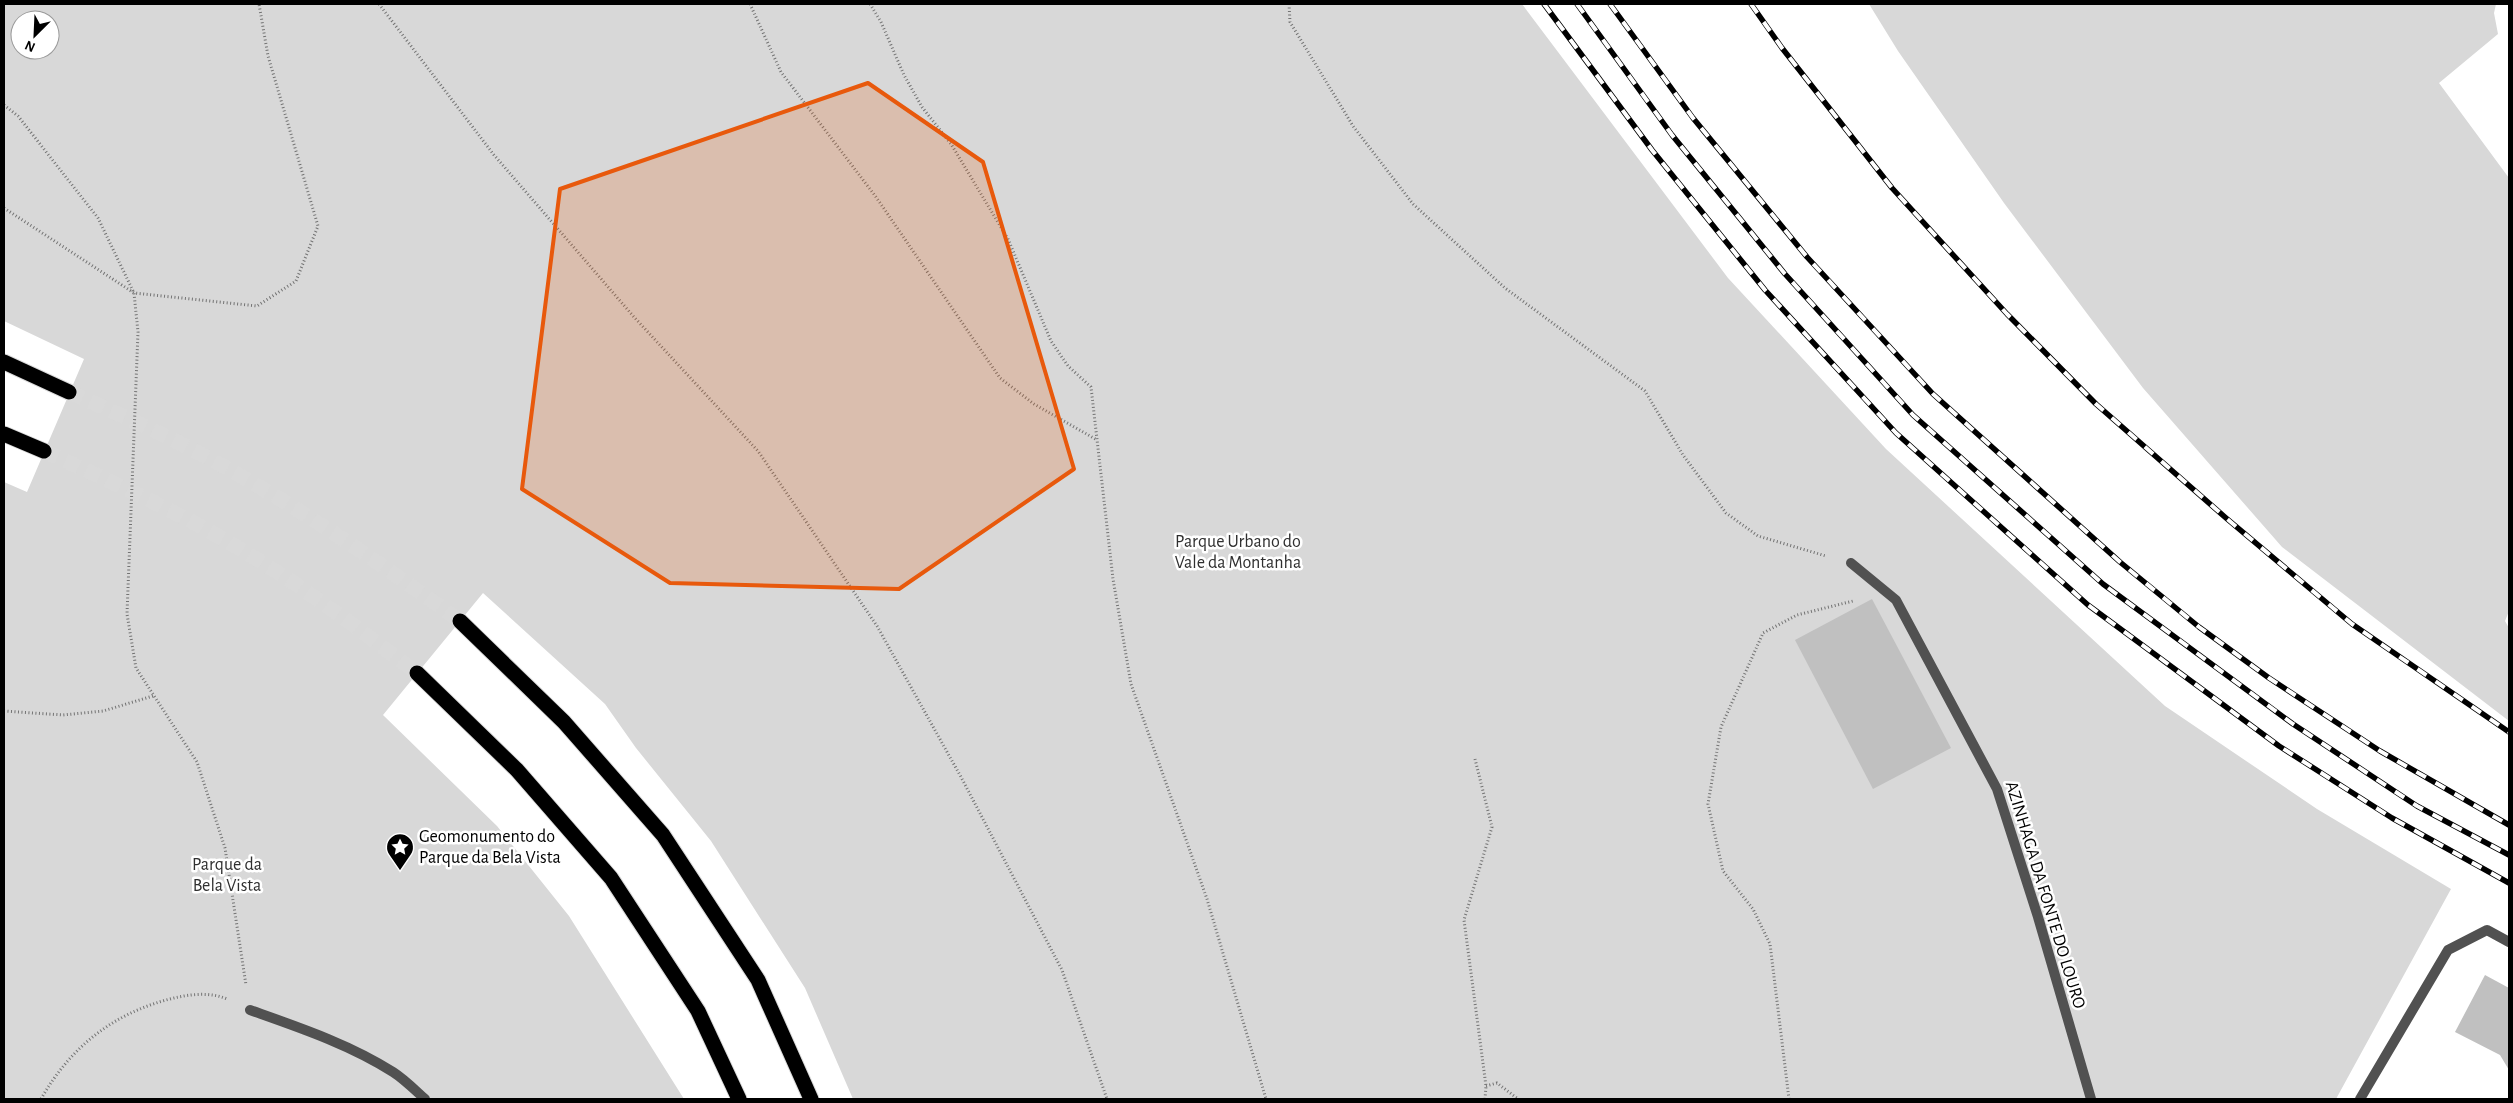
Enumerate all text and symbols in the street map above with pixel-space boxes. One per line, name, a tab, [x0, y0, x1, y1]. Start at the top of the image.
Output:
north arrow	[10, 10, 60, 60]
text: N	[23, 38, 37, 54]
park label: Parque Urbano do Vale da Montanha	[1175, 533, 1301, 572]
street label: AZINHAGA DA FONTE DO LOURO	[2002, 779, 2088, 1011]
place label: Geomonumento do Parque da Bela Vista	[419, 828, 561, 867]
place icon: Geomonumento do Parque da Bela Vista	[385, 832, 415, 871]
park label: Parque da Bela Vista	[192, 856, 262, 895]

